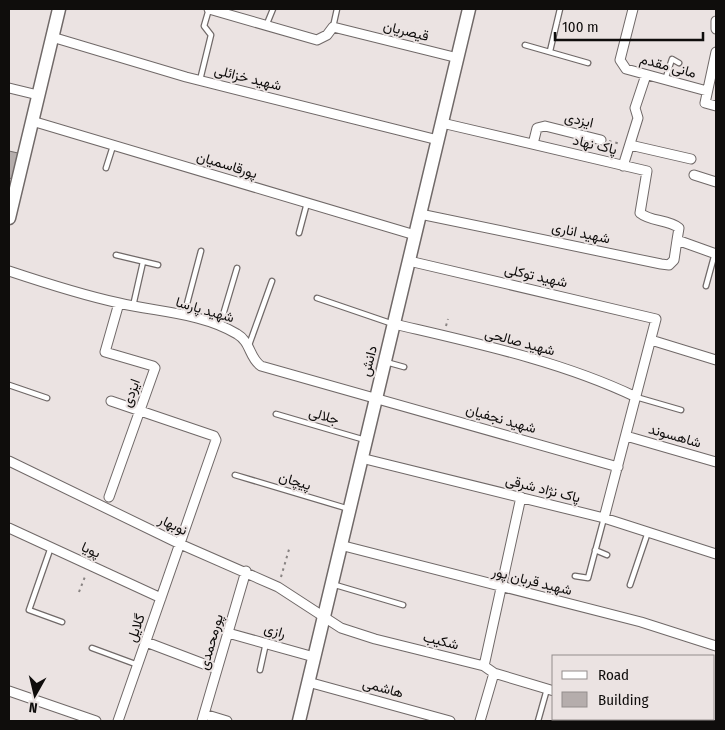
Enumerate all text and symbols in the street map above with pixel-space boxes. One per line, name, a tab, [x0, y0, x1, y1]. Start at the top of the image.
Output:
scale bar	[555, 10, 702, 42]
street label: قیصریان	[381, 17, 431, 45]
text: 100 m	[562, 18, 599, 36]
street label: مانی مقدم	[638, 50, 698, 82]
street label: شهید خزائلی	[213, 61, 283, 95]
street label: ایزدی	[563, 108, 595, 132]
street label: پاک نهاد	[571, 132, 619, 159]
street label: پورقاسمیان	[194, 148, 259, 183]
street label: شهید اناری	[550, 219, 612, 247]
street label: شهید توکلی	[503, 261, 569, 291]
street label: شهید پارسا	[173, 294, 236, 327]
street label: شهید صالحی	[483, 324, 557, 360]
street label: دانش	[357, 343, 381, 378]
street label: ایزدی	[118, 376, 144, 410]
street label: شهید نجفیان	[464, 401, 538, 437]
street label: جلالی	[307, 404, 341, 428]
street label: شاهسوند	[647, 420, 703, 452]
street label: پیچان	[277, 468, 313, 495]
street label: پاک نژاد شرقی	[504, 471, 582, 507]
street label: نوبهار	[155, 511, 190, 539]
street label: پویا	[78, 538, 103, 563]
street label: شهید قربان پور	[489, 563, 574, 600]
street label: گلایل	[123, 612, 149, 644]
street label: پورمحمدی	[195, 612, 228, 672]
street label: رازی	[262, 620, 288, 642]
street label: شکیب	[421, 628, 461, 654]
legend	[552, 655, 715, 720]
text: Road	[598, 666, 629, 684]
north arrow	[10, 670, 60, 720]
street label: هاشمی	[361, 674, 406, 702]
text: Building	[598, 691, 649, 709]
text: N	[28, 698, 39, 716]

